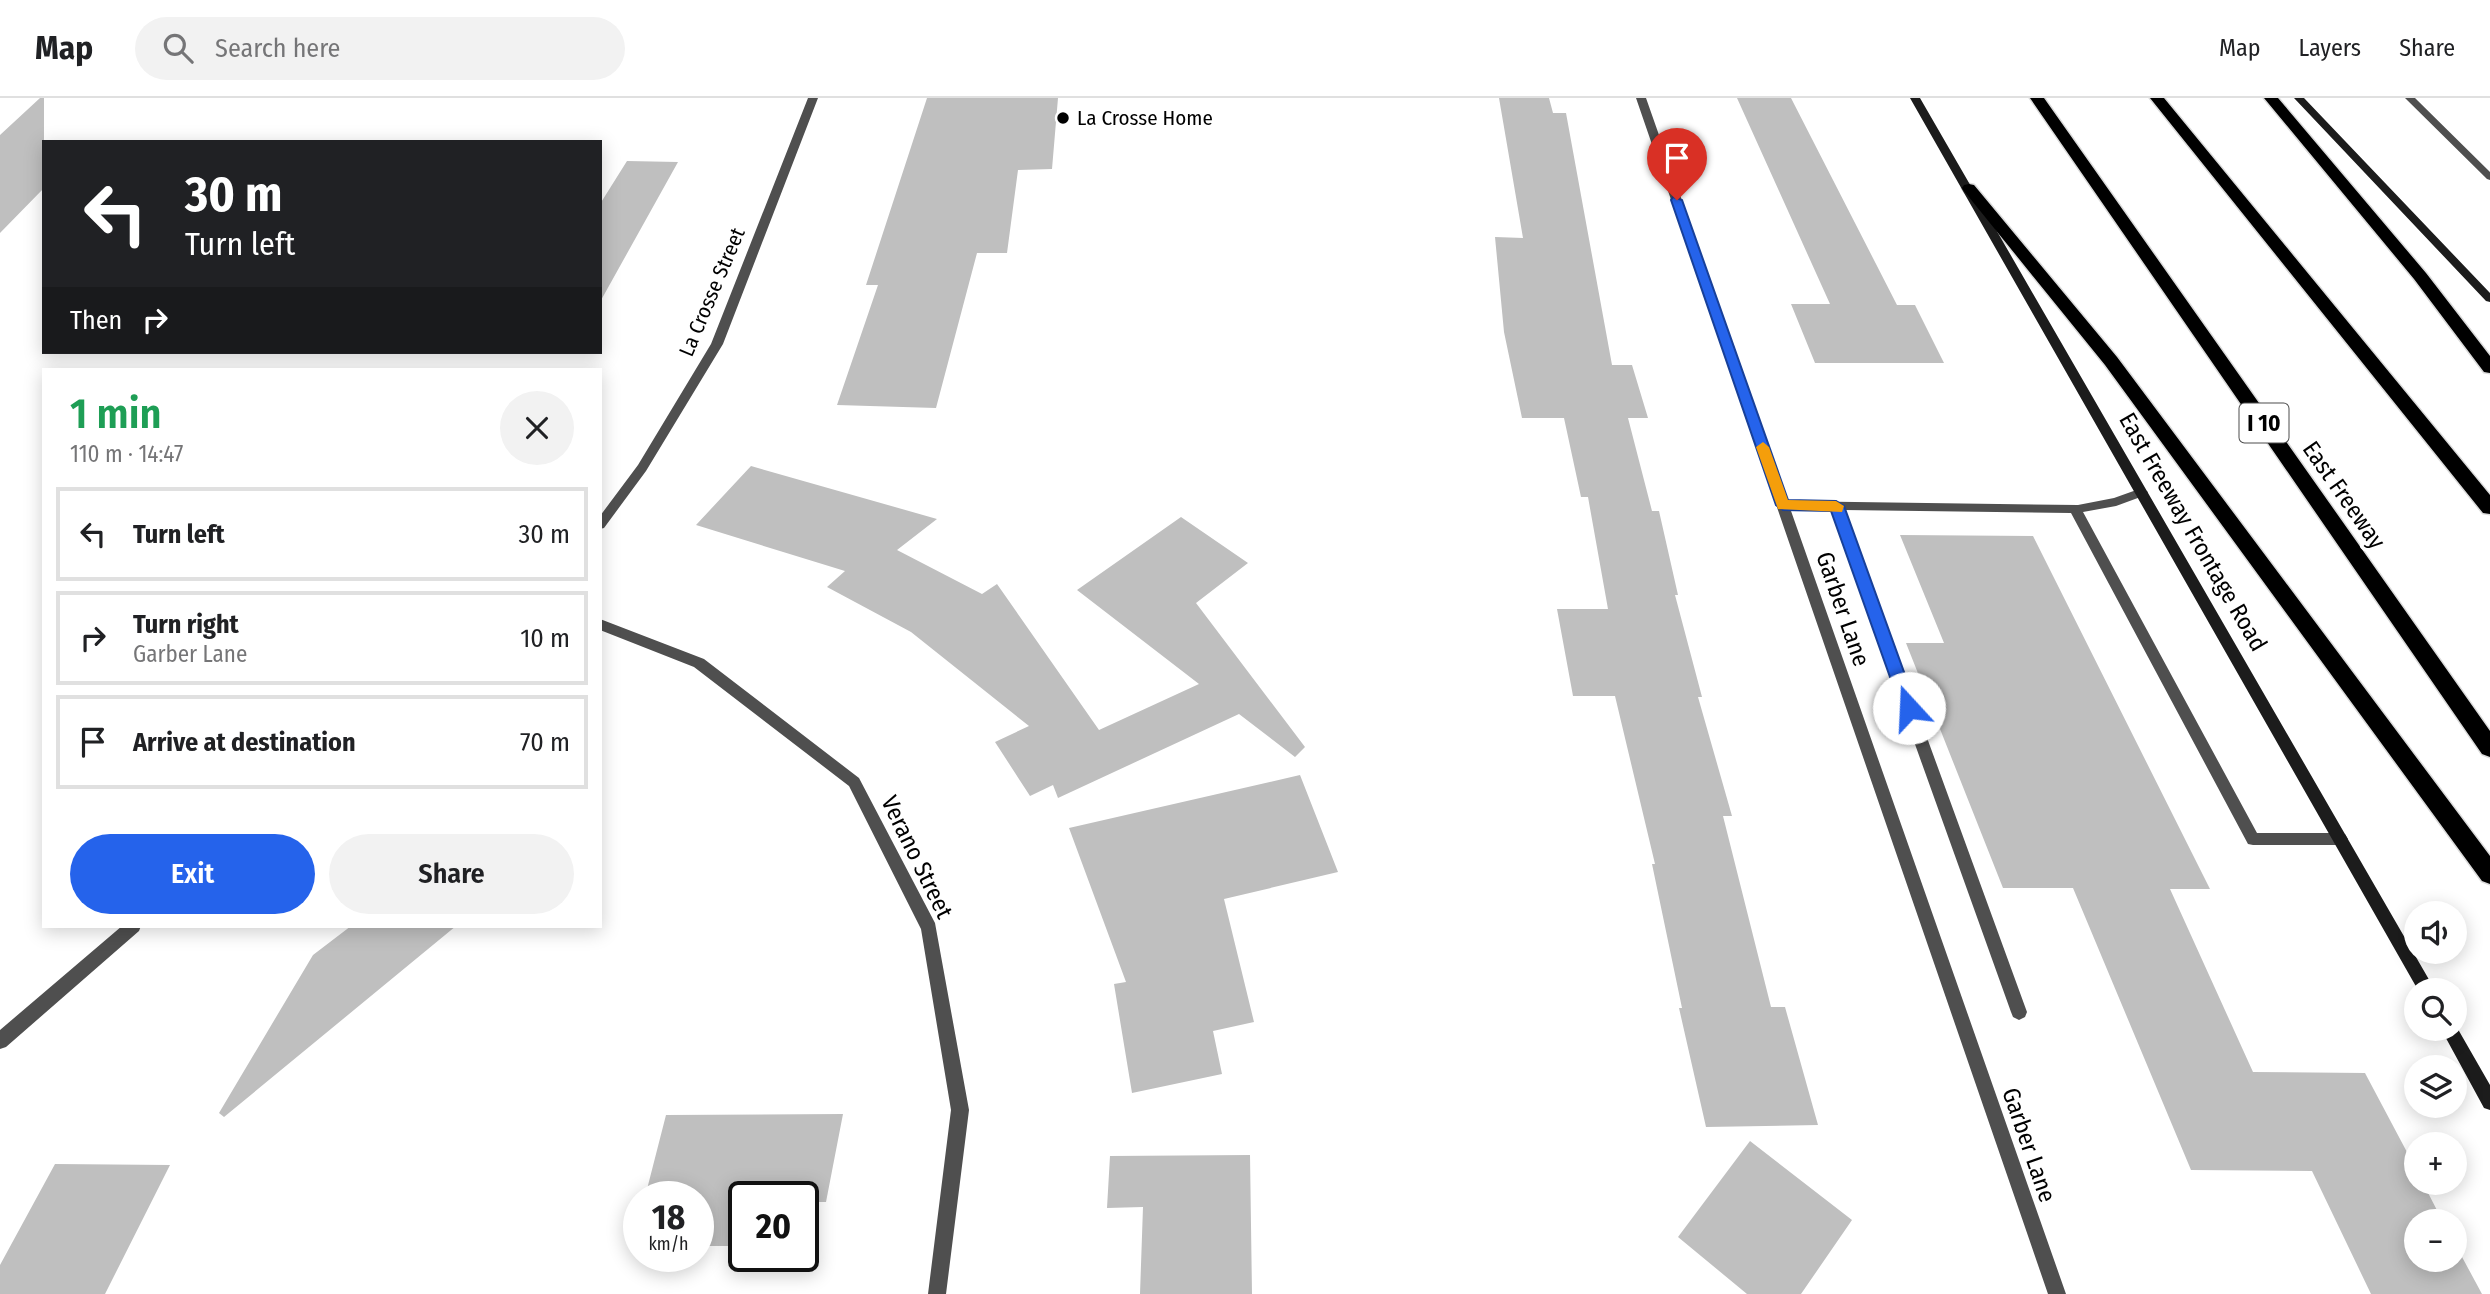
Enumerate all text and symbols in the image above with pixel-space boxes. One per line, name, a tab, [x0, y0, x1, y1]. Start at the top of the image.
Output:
search box	[135, 17, 625, 80]
text: Map	[35, 28, 93, 68]
icon: search	[159, 29, 197, 67]
text: Search here	[215, 33, 340, 64]
text: Map	[2219, 34, 2261, 62]
text: Layers	[2299, 34, 2361, 62]
text: Share	[2399, 34, 2455, 62]
place label: La Crosse Home	[1077, 105, 1213, 131]
marker: La Crosse Home	[1055, 110, 1071, 126]
pin	[1647, 128, 1707, 200]
icon: arrive	[1658, 139, 1696, 177]
text: 30 m	[185, 165, 283, 224]
icon: left	[70, 168, 161, 259]
street label: La Crosse Street	[673, 224, 751, 360]
text: Turn left	[185, 225, 295, 263]
icon: right	[136, 301, 174, 339]
text: Then	[70, 305, 122, 336]
text: 1 min	[70, 389, 161, 439]
button: close	[500, 391, 574, 465]
road number: I 10	[2240, 404, 2288, 442]
street label: East Freeway Frontage Road	[2113, 408, 2273, 656]
street label: East Freeway	[2297, 436, 2391, 554]
text: 110 m · 14:47	[70, 440, 183, 468]
icon: left	[74, 515, 112, 553]
text: Turn left	[133, 519, 225, 550]
text: 30 m	[519, 519, 570, 550]
street label: Garber Lane	[1810, 548, 1876, 670]
text: Turn right	[133, 609, 239, 640]
icon: right	[74, 619, 112, 657]
text: 10 m	[520, 623, 570, 654]
text: Garber Lane	[133, 640, 247, 668]
position arrow	[1872, 671, 1946, 745]
icon: arrive	[74, 723, 112, 761]
text: Arrive at destination	[133, 727, 356, 758]
text: 70 m	[520, 727, 570, 758]
street label: Verano Street	[875, 791, 959, 923]
button: Exit	[70, 834, 315, 914]
button: Share	[329, 834, 574, 914]
map controls	[2404, 901, 2467, 1272]
button: sound	[2404, 901, 2467, 964]
button: search	[2404, 978, 2467, 1041]
button: layers	[2404, 1055, 2467, 1118]
street label: Garber Lane	[1996, 1084, 2062, 1206]
button: +	[2404, 1132, 2467, 1195]
speed limit sign: 20	[728, 1181, 819, 1272]
text: 18	[652, 1196, 685, 1238]
button: −	[2404, 1209, 2467, 1272]
text: km/h	[648, 1233, 689, 1255]

